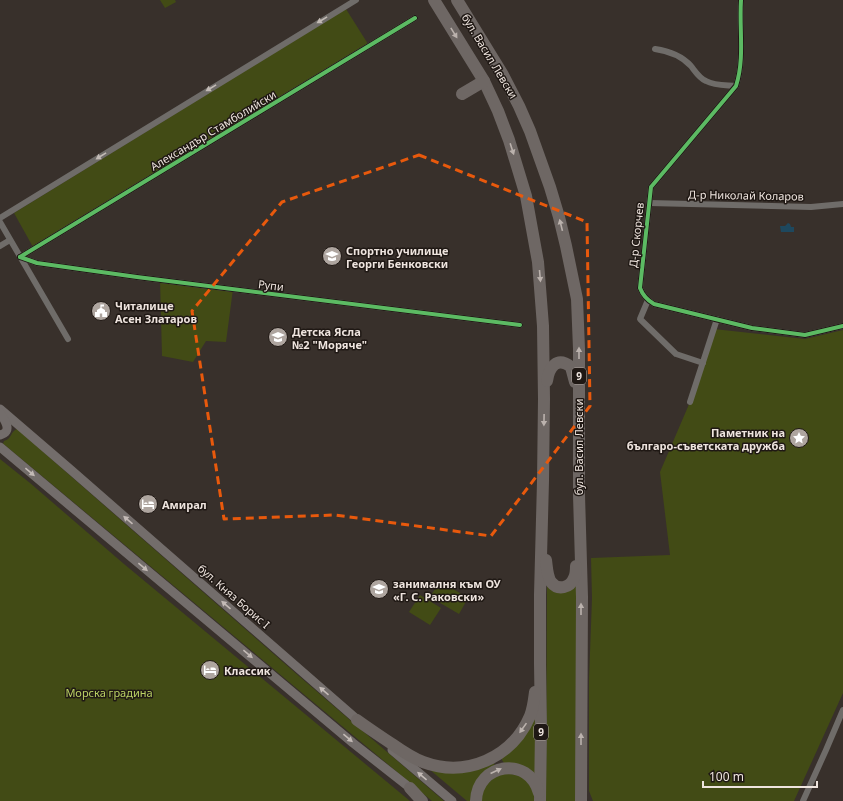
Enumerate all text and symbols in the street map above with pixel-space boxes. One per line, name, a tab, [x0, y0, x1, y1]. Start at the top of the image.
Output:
street label: бул. Васил Левски	[459, 11, 521, 101]
one-way arrow	[316, 17, 328, 24]
one-way arrow	[451, 27, 458, 39]
one-way arrow	[206, 84, 216, 92]
street label: Александър Стамболийски	[147, 86, 279, 174]
one-way arrow	[509, 143, 515, 155]
one-way arrow	[95, 153, 107, 160]
street label: Д-р Николай Коларов	[688, 186, 804, 204]
street label: Д-р Скорчев	[625, 202, 647, 268]
one-way arrow	[558, 219, 564, 231]
place label: Спортно училище Георги Бенковски	[346, 243, 448, 271]
school or university icon: Спортно училище Георги Бенковски	[321, 245, 343, 267]
one-way arrow	[536, 270, 543, 282]
street label: Рупи	[257, 276, 285, 294]
place label: Читалище Асен Златаров	[115, 298, 197, 326]
public building icon: Читалище Асен Златаров	[90, 300, 112, 322]
place label: Детска Ясла №2 "Моряче"	[292, 324, 367, 352]
school or university icon: Детска Ясла №2 "Моряче"	[267, 326, 289, 348]
one-way arrow	[575, 347, 582, 359]
road number: 9	[572, 368, 586, 384]
street label: бул. Васил Левски	[571, 399, 586, 495]
one-way arrow	[541, 414, 547, 427]
place label: Паметник на българо-съветската дружба	[627, 425, 785, 453]
place icon: Паметник на българо-съветската дружба	[788, 427, 810, 449]
one-way arrow	[25, 468, 35, 477]
hotel icon: Амирал	[137, 493, 159, 515]
place label: Амирал	[162, 497, 207, 512]
one-way arrow	[123, 515, 134, 524]
street label: бул. Княз Борис I	[195, 561, 273, 632]
one-way arrow	[137, 562, 148, 571]
place label: занималня към ОУ «Г. С. Раковски»	[393, 576, 502, 604]
school or university icon: занималня към ОУ «Г. С. Раковски»	[368, 578, 390, 600]
one-way arrow	[221, 601, 231, 610]
one-way arrow	[578, 603, 585, 615]
one-way arrow	[242, 650, 253, 659]
hotel icon: Классик	[199, 659, 221, 681]
place label: Классик	[224, 663, 271, 678]
park label: Морска градина	[65, 685, 153, 700]
one-way arrow	[319, 686, 329, 695]
one-way arrow	[519, 722, 527, 733]
road number: 9	[534, 724, 548, 740]
one-way arrow	[578, 732, 584, 745]
one-way arrow	[342, 733, 353, 742]
scale bar	[703, 763, 817, 789]
one-way arrow	[490, 768, 502, 774]
text: 100 m	[709, 768, 744, 785]
one-way arrow	[417, 771, 428, 780]

